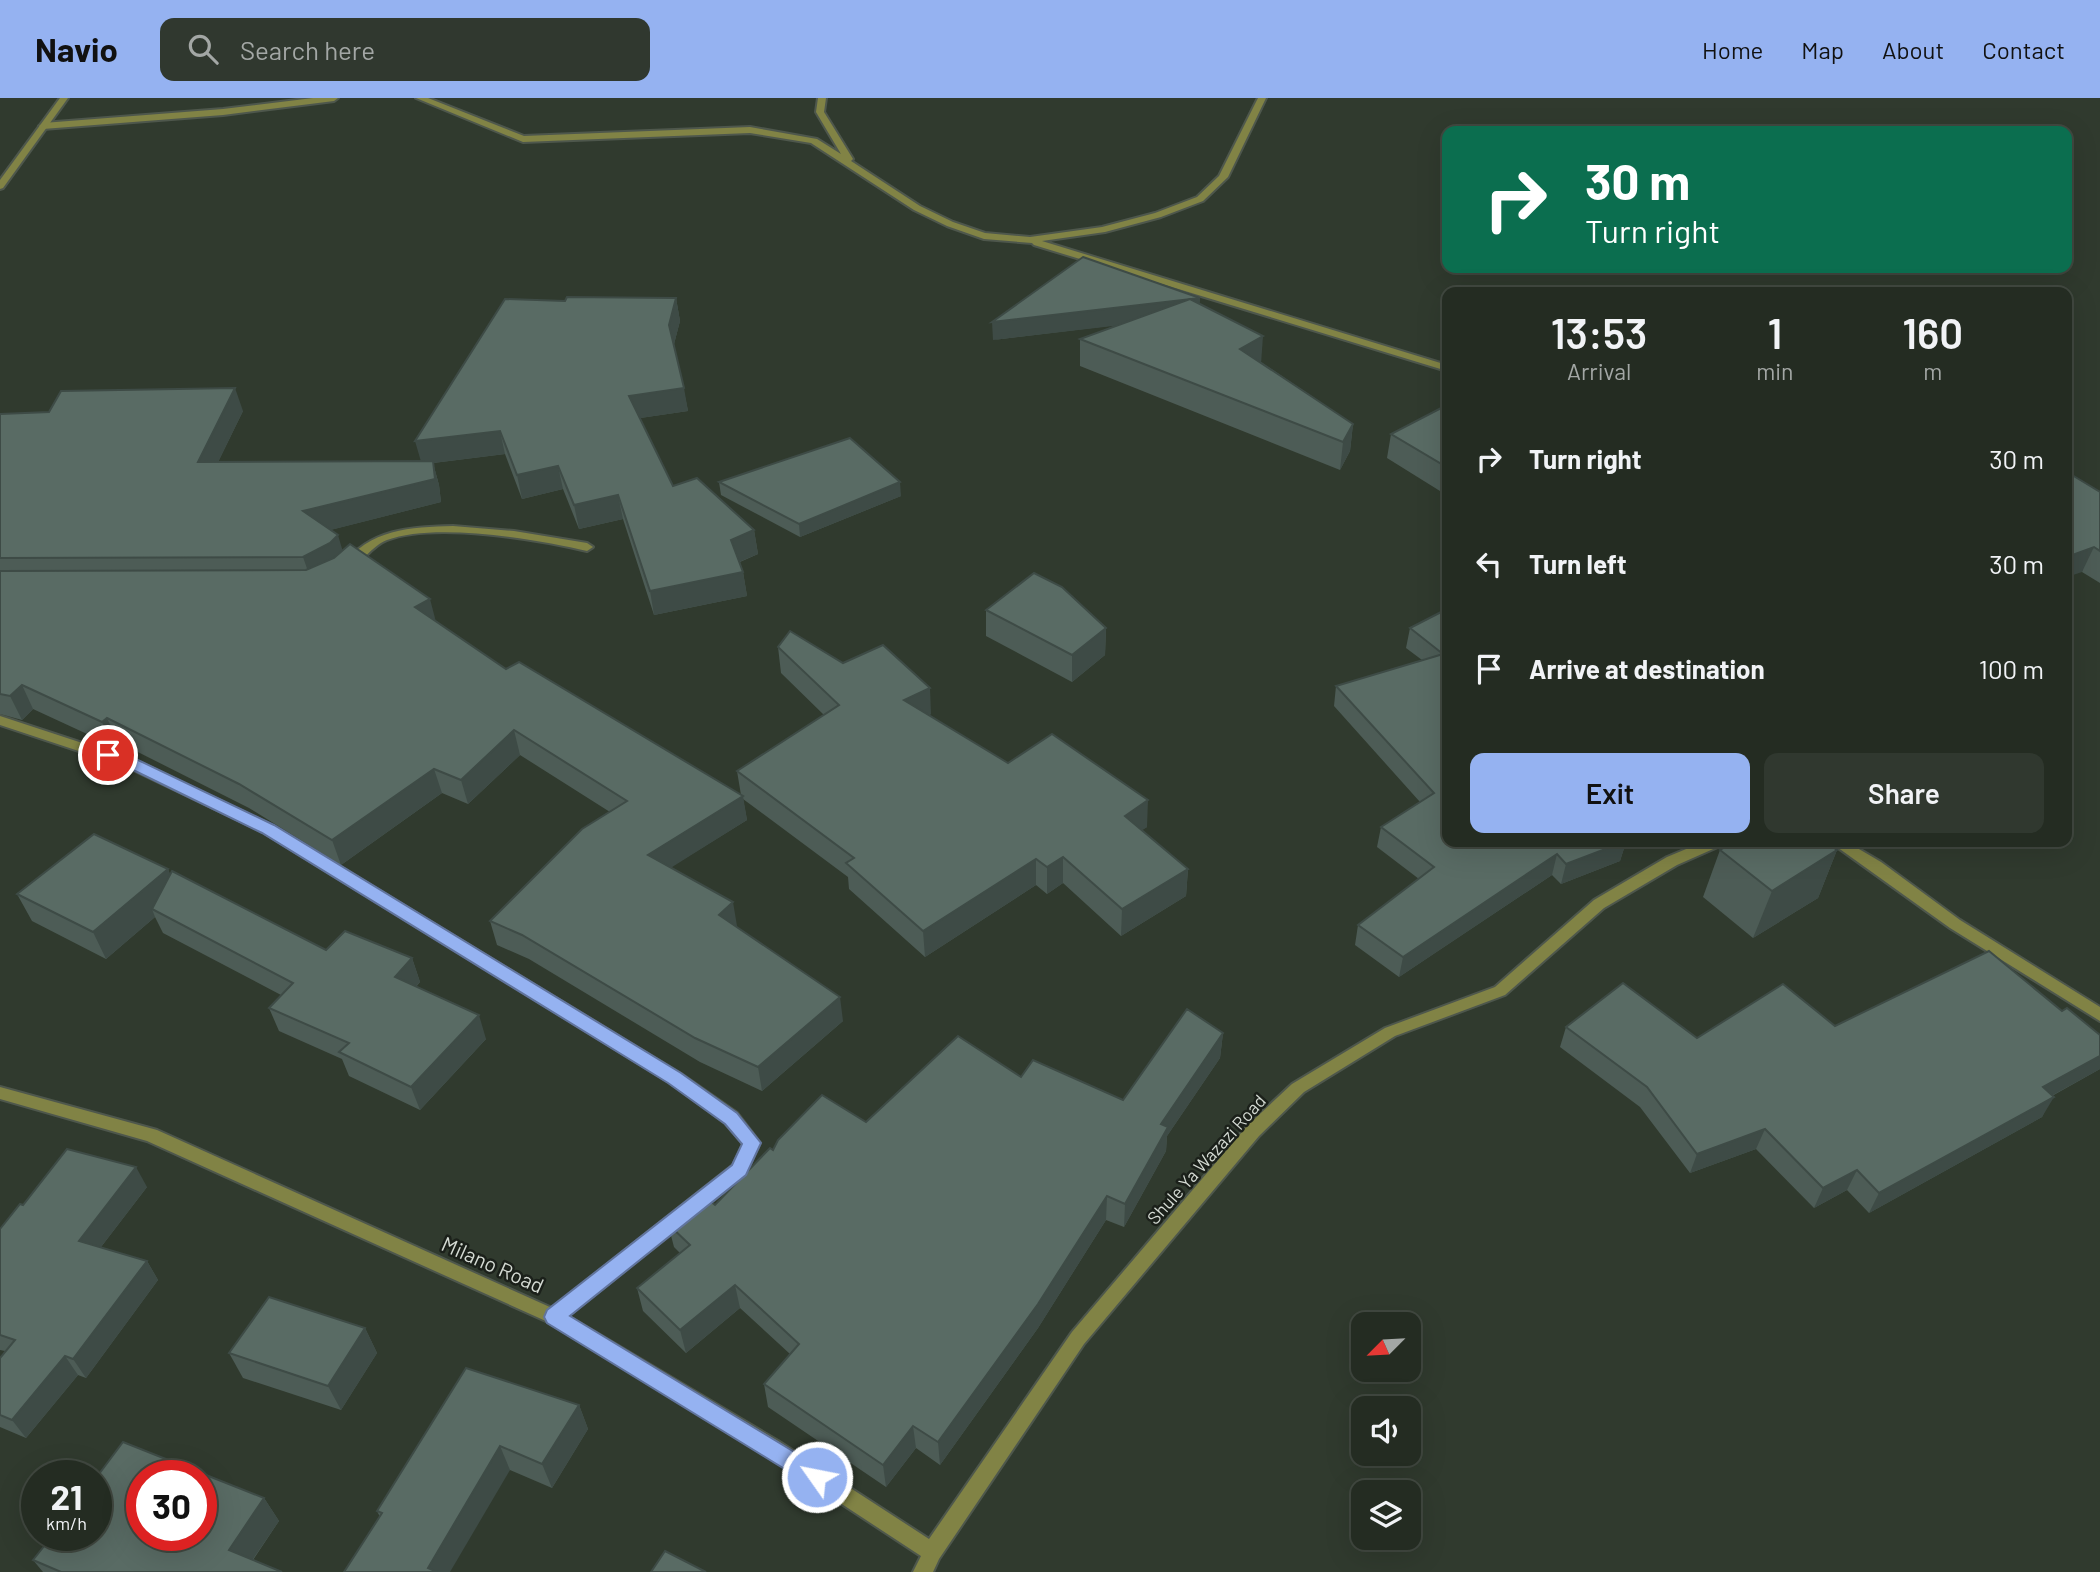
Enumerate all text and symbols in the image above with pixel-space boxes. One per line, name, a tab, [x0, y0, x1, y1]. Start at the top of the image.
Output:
search box	[160, 18, 650, 81]
text: Navio	[35, 29, 118, 69]
icon: search	[184, 30, 222, 68]
text: Search here	[240, 34, 375, 65]
text: Home	[1702, 35, 1763, 64]
text: Map	[1801, 35, 1844, 64]
text: About	[1882, 35, 1944, 64]
text: Contact	[1982, 35, 2065, 64]
text: 30 m	[1585, 151, 1690, 210]
icon: right	[1470, 154, 1561, 245]
text: Turn right	[1585, 211, 1720, 249]
text: 13:53	[1551, 307, 1647, 357]
text: 1	[1767, 307, 1782, 357]
text: 160	[1902, 307, 1963, 357]
text: Arrival	[1567, 357, 1631, 385]
text: min	[1756, 357, 1794, 385]
text: m	[1923, 357, 1942, 385]
icon: right	[1470, 440, 1508, 478]
text: Turn right	[1529, 443, 1642, 474]
text: 30 m	[1989, 443, 2044, 474]
icon: left	[1470, 545, 1508, 583]
text: Turn left	[1529, 548, 1627, 579]
text: 30 m	[1989, 548, 2044, 579]
icon: arrive	[1470, 650, 1508, 688]
text: Arrive at destination	[1529, 653, 1765, 684]
text: 100 m	[1979, 653, 2044, 684]
pin	[78, 725, 138, 785]
icon: arrive	[89, 736, 127, 774]
button: Exit	[1470, 753, 1750, 833]
button: Share	[1764, 753, 2044, 833]
street label: Shule Ya Wazazi Road	[1142, 1090, 1270, 1228]
street label: Milano Road	[438, 1230, 548, 1298]
north arrow	[1351, 1312, 1421, 1382]
map controls	[1351, 1312, 1421, 1550]
button: sound	[1351, 1396, 1421, 1466]
position arrow	[780, 1440, 854, 1514]
speed limit sign: 30	[126, 1460, 217, 1551]
text: 21	[51, 1475, 82, 1517]
button: layers	[1351, 1480, 1421, 1550]
text: km/h	[46, 1512, 87, 1534]

